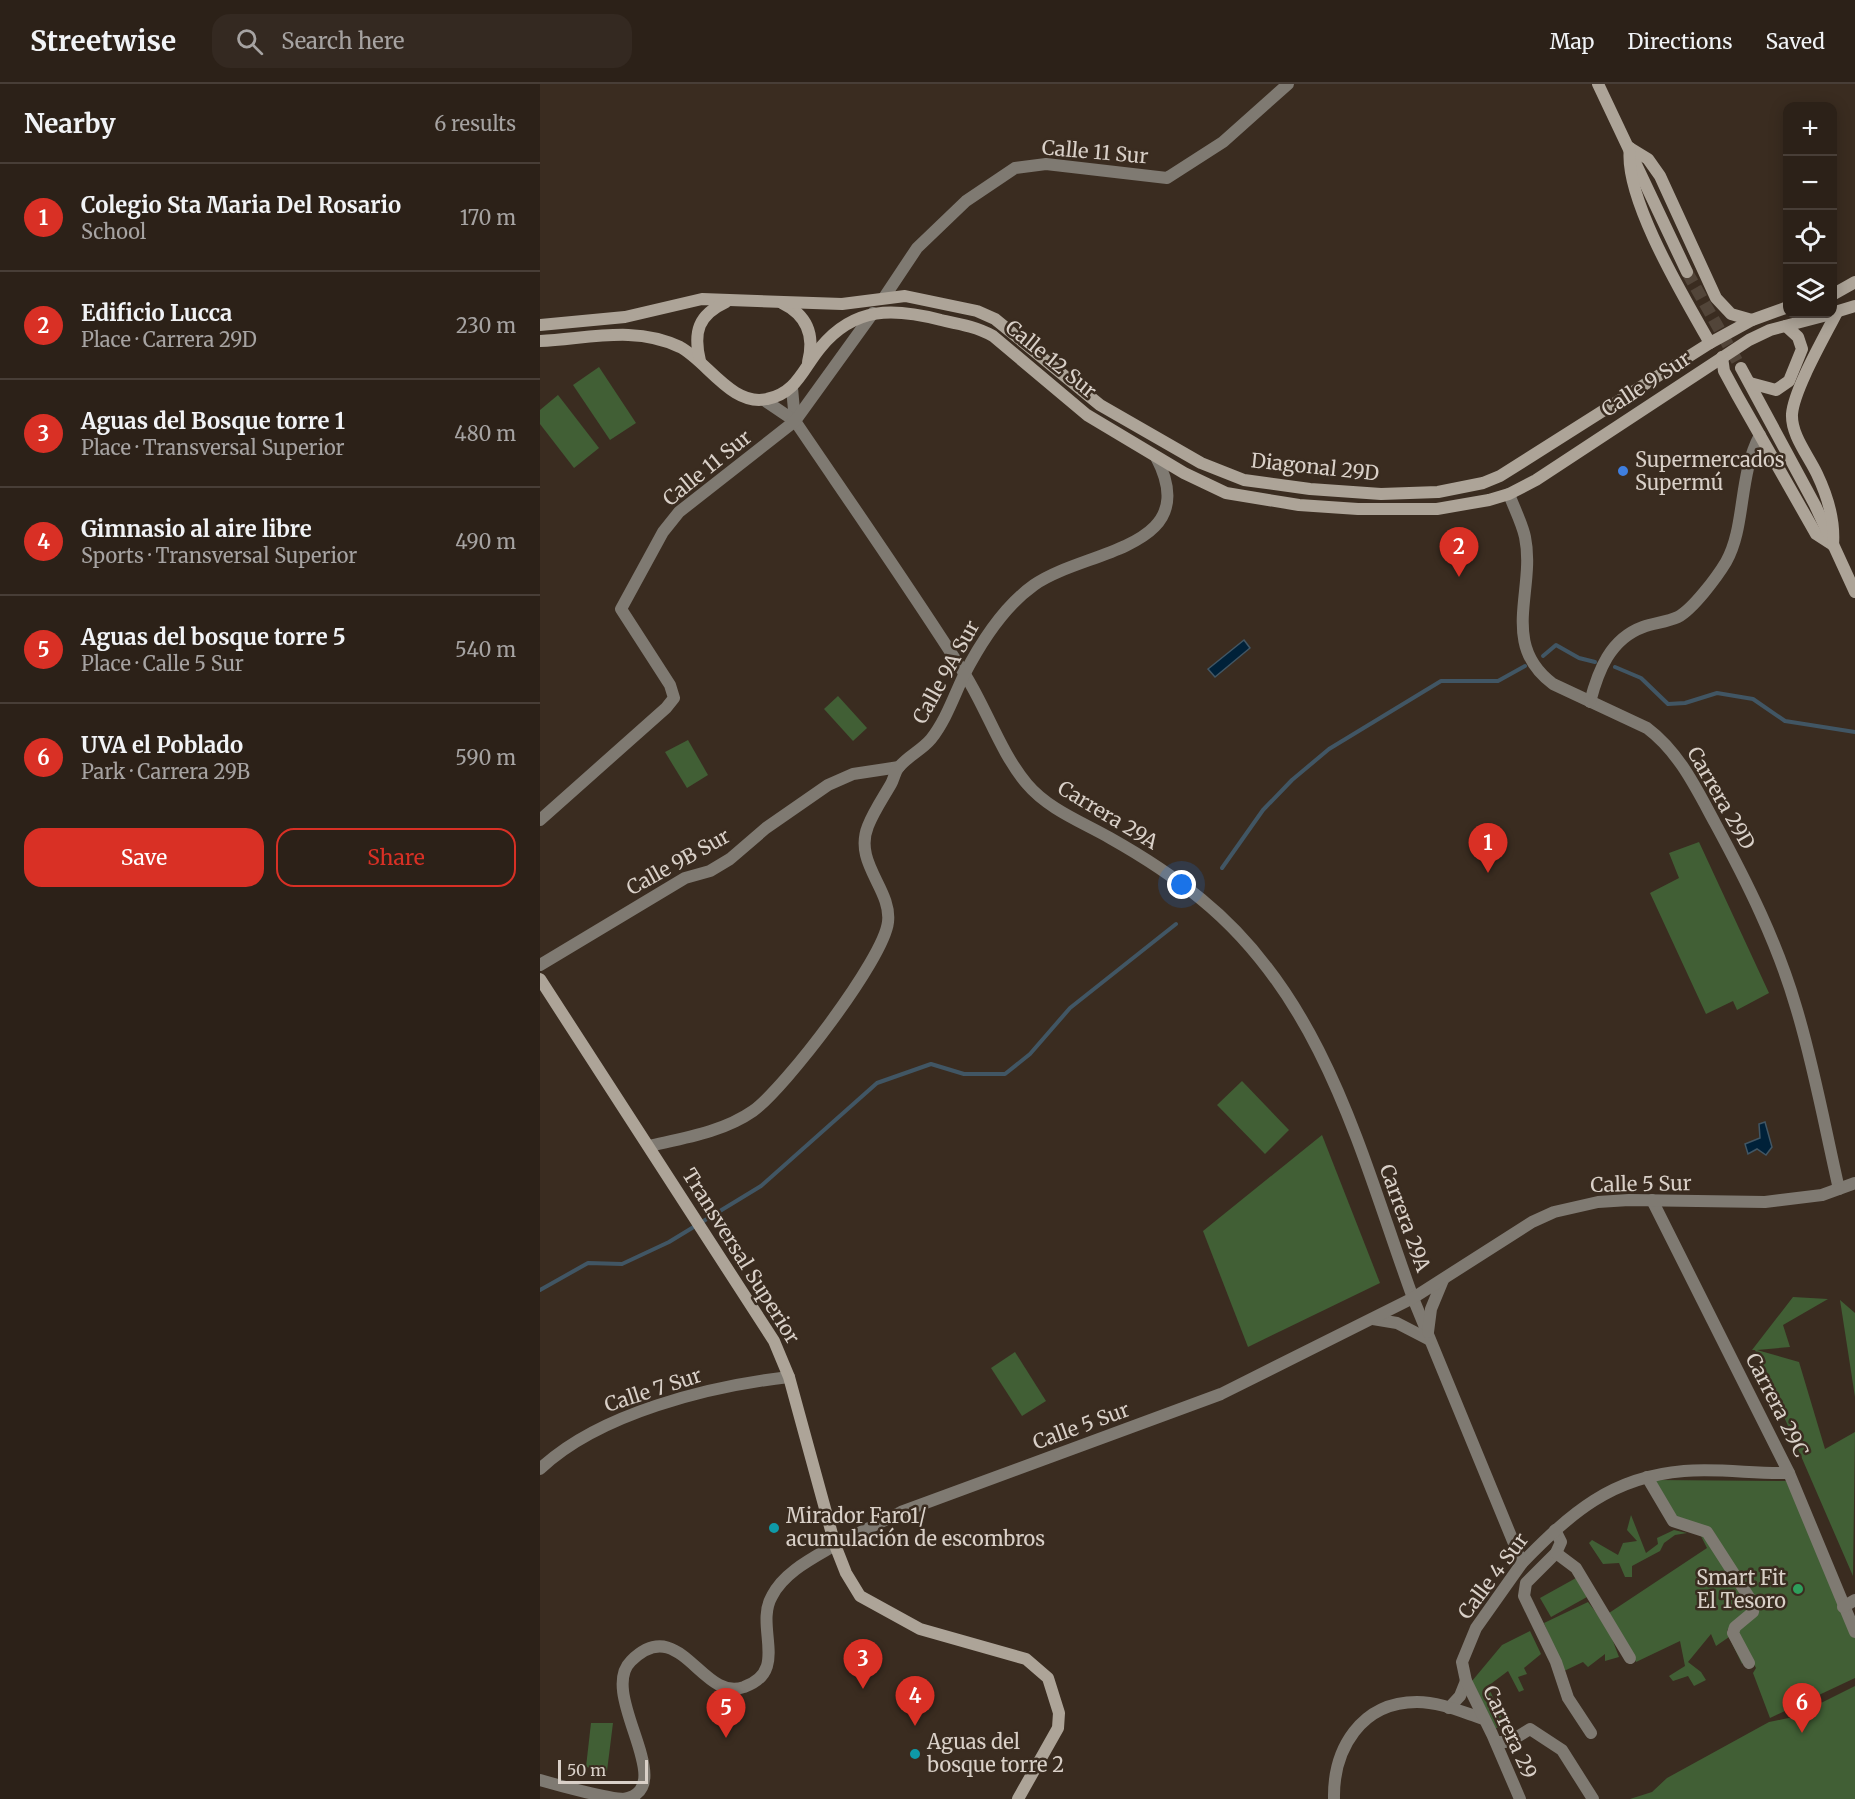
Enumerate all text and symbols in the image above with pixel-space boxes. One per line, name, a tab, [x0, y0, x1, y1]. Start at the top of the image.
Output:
search box	[212, 14, 632, 68]
text: Streetwise	[30, 23, 176, 59]
icon: search	[233, 25, 266, 58]
text: Search here	[281, 27, 405, 55]
text: Map	[1550, 28, 1594, 55]
text: Directions	[1627, 28, 1732, 55]
text: Saved	[1765, 28, 1825, 55]
map controls	[1783, 102, 1837, 318]
button: +	[1783, 102, 1837, 156]
text: Nearby	[24, 107, 116, 140]
text: 6 results	[434, 111, 516, 136]
street label: Calle 11 Sur	[1041, 134, 1149, 169]
button: −	[1783, 156, 1837, 210]
text: Colegio Sta Maria Del Rosario	[81, 191, 401, 219]
text: 1	[39, 205, 48, 230]
text: 170 m	[460, 205, 516, 230]
button: locate	[1783, 210, 1837, 264]
text: School	[81, 219, 146, 244]
button: layers	[1783, 264, 1837, 318]
text: Edificio Lucca	[81, 299, 232, 327]
text: 2	[38, 313, 49, 338]
text: 230 m	[456, 313, 516, 338]
street label: Calle 12 Sur	[1001, 314, 1102, 403]
text: Place · Carrera 29D	[81, 327, 257, 352]
street label: Calle 9 Sur	[1596, 345, 1695, 422]
text: Aguas del Bosque torre 1	[81, 407, 345, 435]
text: 3	[38, 421, 49, 446]
text: 480 m	[454, 421, 516, 446]
street label: Calle 11 Sur	[657, 424, 756, 511]
text: Place · Transversal Superior	[81, 435, 345, 460]
street label: Diagonal 29D	[1250, 447, 1380, 486]
place label: Supermercados Supermú	[1635, 447, 1784, 495]
marker: Supermercados Supermú	[1616, 464, 1630, 478]
text: Gimnasio al aire libre	[81, 515, 312, 543]
pin: 2	[1440, 528, 1478, 577]
text: 4	[37, 529, 50, 554]
text: 490 m	[455, 529, 516, 554]
text: Sports · Transversal Superior	[81, 543, 357, 568]
street label: Calle 9A Sur	[907, 616, 984, 728]
text: Aguas del bosque torre 5	[81, 623, 346, 651]
text: 5	[38, 637, 49, 662]
text: 540 m	[455, 637, 516, 662]
text: Place · Calle 5 Sur	[81, 651, 244, 676]
text: UVA el Poblado	[81, 731, 243, 759]
street label: Carrera 29D	[1682, 742, 1761, 853]
text: 6	[37, 745, 50, 770]
text: 590 m	[455, 745, 516, 770]
text: Park · Carrera 29B	[81, 759, 250, 784]
street label: Carrera 29A	[1054, 775, 1164, 855]
street label: Calle 9B Sur	[622, 823, 734, 900]
pin: 1	[1468, 824, 1508, 873]
button: Save	[24, 828, 264, 887]
button: Share	[276, 828, 516, 887]
your location	[1167, 870, 1196, 899]
street label: Carrera 29A	[1374, 1161, 1437, 1276]
street label: Transversal Superior	[677, 1164, 806, 1348]
street label: Calle 5 Sur	[1590, 1170, 1692, 1197]
street label: Carrera 29C	[1741, 1349, 1814, 1461]
street label: Calle 7 Sur	[601, 1362, 705, 1417]
street label: Calle 5 Sur	[1029, 1396, 1133, 1455]
place label: Mirador Faro1/ acumulación de escombros	[786, 1503, 1045, 1551]
marker: Mirador Faro1/ acumulación de escombros	[767, 1521, 781, 1535]
street label: Calle 4 Sur	[1452, 1528, 1533, 1624]
place label: Smart Fit El Tesoro	[1696, 1565, 1786, 1613]
marker: Smart Fit El Tesoro	[1791, 1582, 1805, 1596]
pin: 3	[844, 1640, 882, 1689]
pin: 4	[896, 1676, 934, 1726]
street label: Carrera 29	[1478, 1681, 1543, 1782]
pin: 6	[1782, 1684, 1822, 1733]
pin: 5	[706, 1688, 746, 1738]
place label: Aguas del bosque torre 2	[926, 1729, 1064, 1777]
marker: Aguas del bosque torre 2	[908, 1747, 922, 1761]
scale bar	[558, 1757, 648, 1784]
text: 50 m	[567, 1760, 606, 1780]

